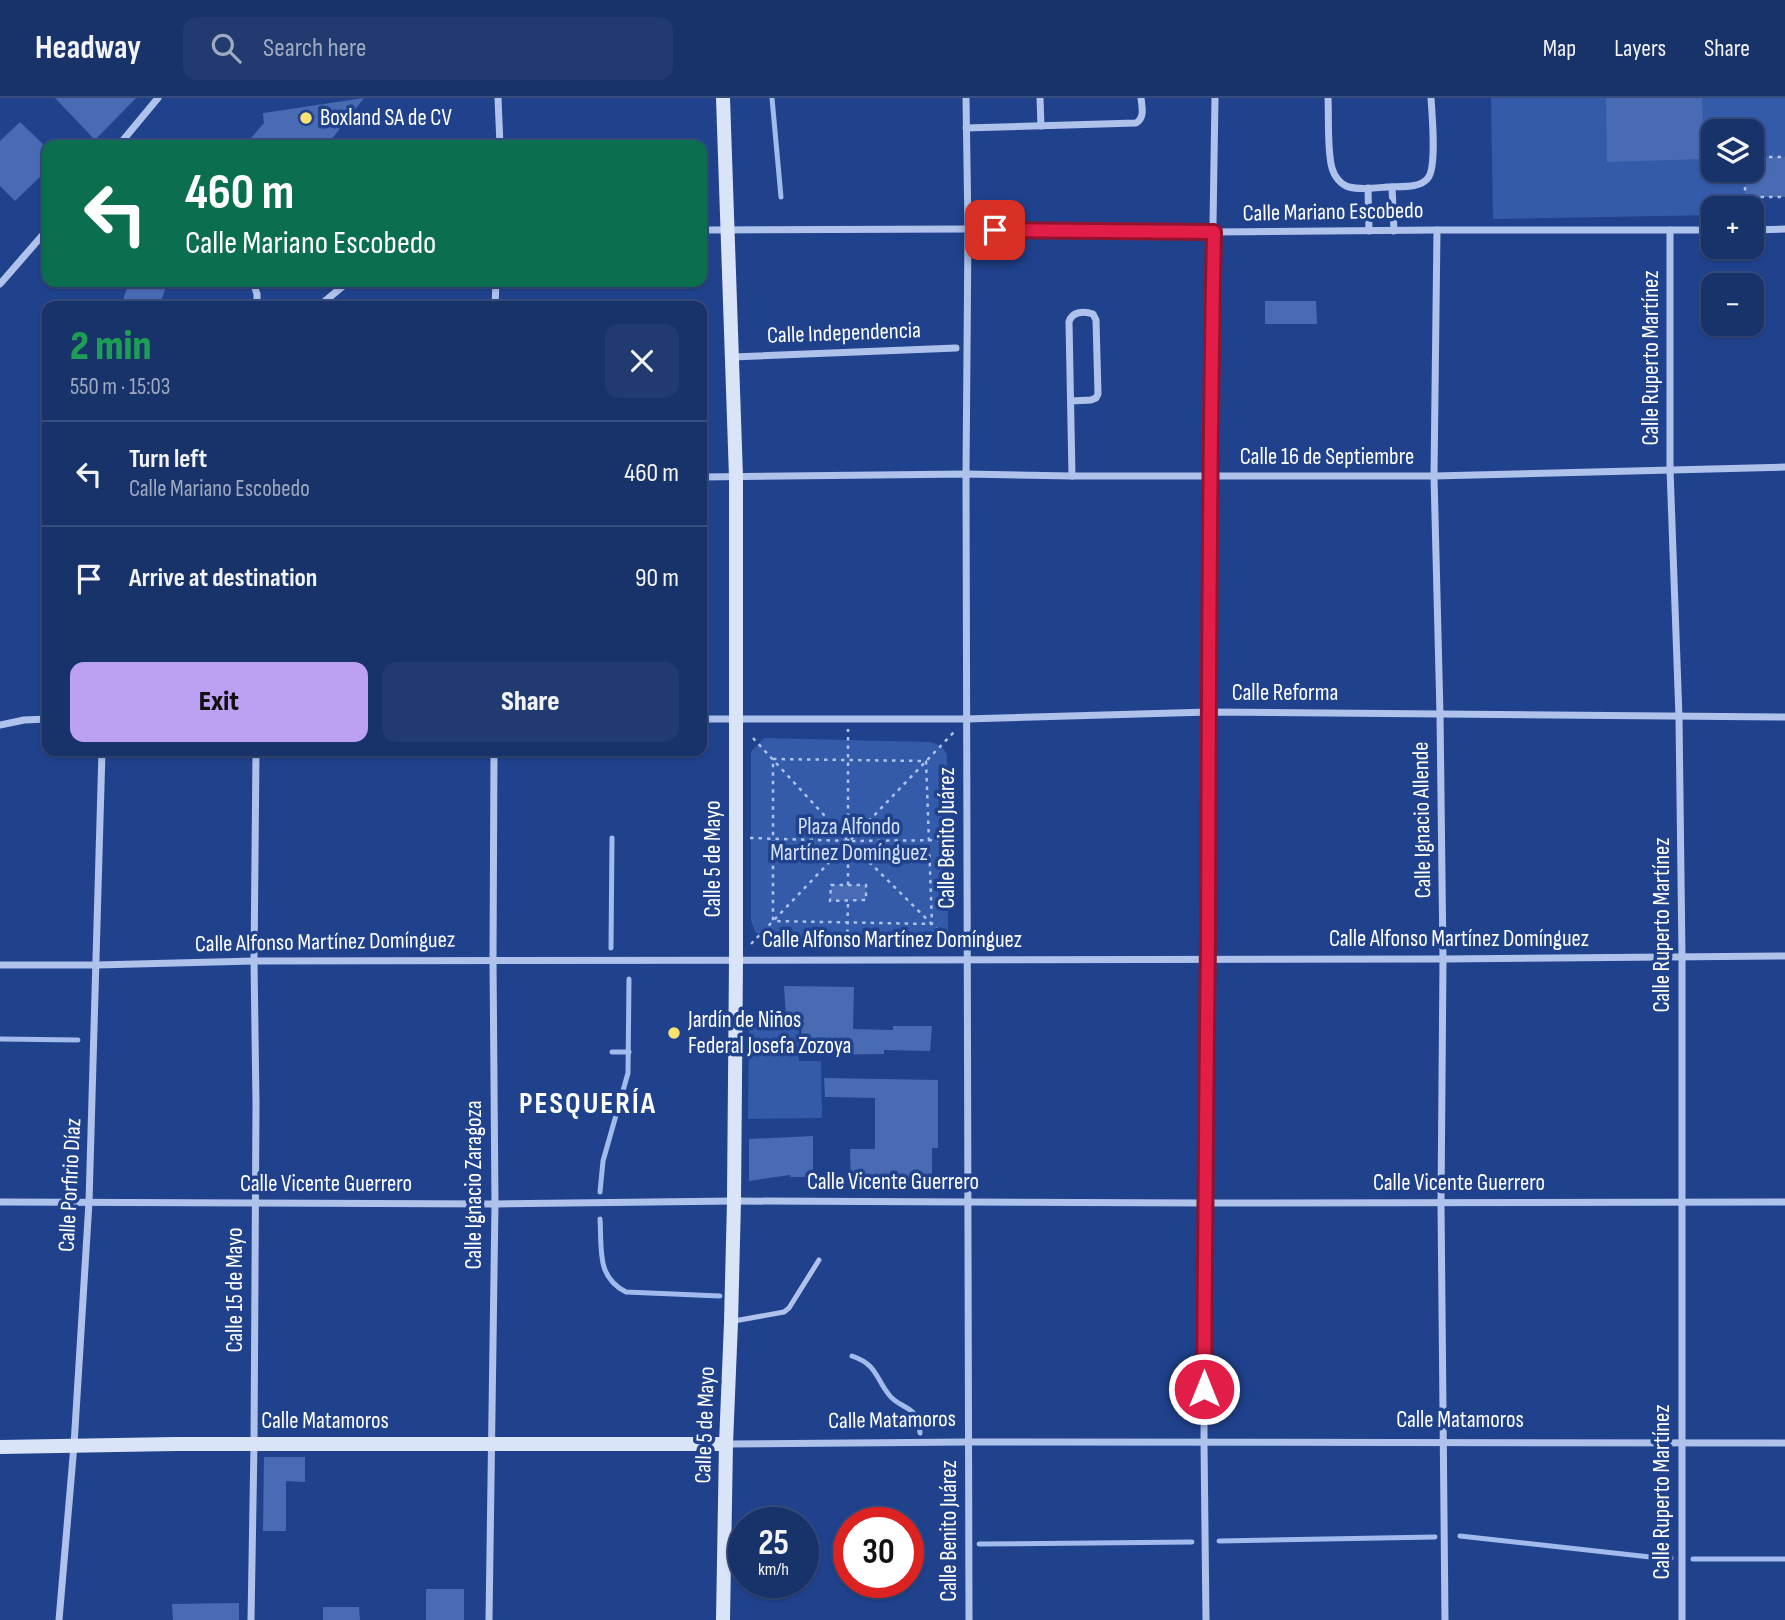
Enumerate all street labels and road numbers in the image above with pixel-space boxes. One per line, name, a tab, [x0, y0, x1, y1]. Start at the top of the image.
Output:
street label: Calle Mariano Escobedo	[1242, 196, 1424, 228]
street label: Calle Ruperto Martínez	[1637, 270, 1665, 446]
street label: Calle Independencia	[767, 316, 921, 350]
street label: Calle 16 de Septiembre	[1240, 443, 1414, 471]
street label: Calle Reforma	[1232, 679, 1338, 707]
street label: Calle Ignacio Allende	[1407, 741, 1437, 899]
street label: Calle Benito Juárez	[933, 767, 961, 909]
street label: Calle 5 de Mayo	[699, 800, 727, 918]
street label: Calle Ruperto Martínez	[1648, 837, 1676, 1013]
street label: Calle Alfonso Martínez Domínguez	[1329, 925, 1589, 953]
street label: Calle Alfonso Martínez Domínguez	[195, 926, 455, 958]
street label: Calle Alfonso Martínez Domínguez	[762, 926, 1022, 954]
street label: Calle Ignacio Zaragoza	[460, 1100, 488, 1270]
street label: Calle Porfirio Díaz	[53, 1117, 87, 1253]
street label: Calle Vicente Guerrero	[807, 1168, 979, 1196]
street label: Calle Vicente Guerrero	[1373, 1169, 1545, 1197]
street label: Calle Vicente Guerrero	[240, 1170, 412, 1198]
street label: Calle 15 de Mayo	[221, 1227, 249, 1353]
street label: Calle 5 de Mayo	[689, 1366, 721, 1484]
street label: Calle Ruperto Martínez	[1648, 1404, 1676, 1580]
street label: Calle Matamoros	[828, 1405, 956, 1435]
street label: Calle Matamoros	[1396, 1406, 1524, 1434]
street label: Calle Matamoros	[261, 1407, 389, 1435]
street label: Calle Benito Juárez	[935, 1460, 963, 1602]

